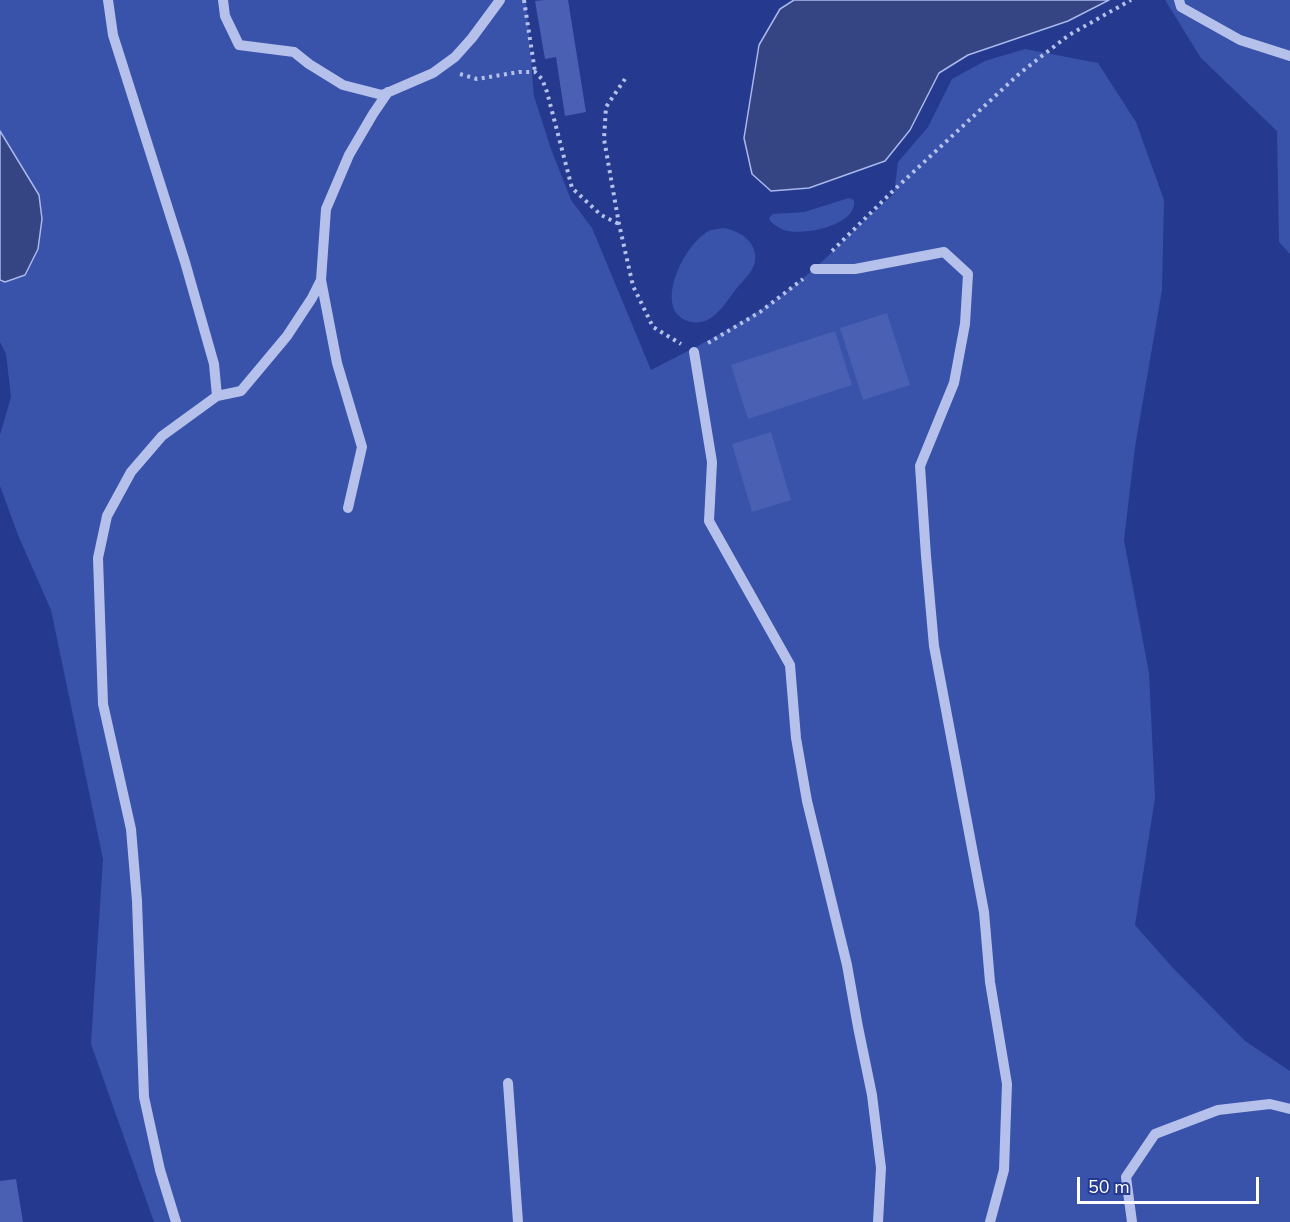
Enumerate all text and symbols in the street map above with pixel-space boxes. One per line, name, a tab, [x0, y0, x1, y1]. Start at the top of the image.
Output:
scale bar	[1080, 1165, 1262, 1203]
text: 50 m	[1088, 1175, 1130, 1199]

